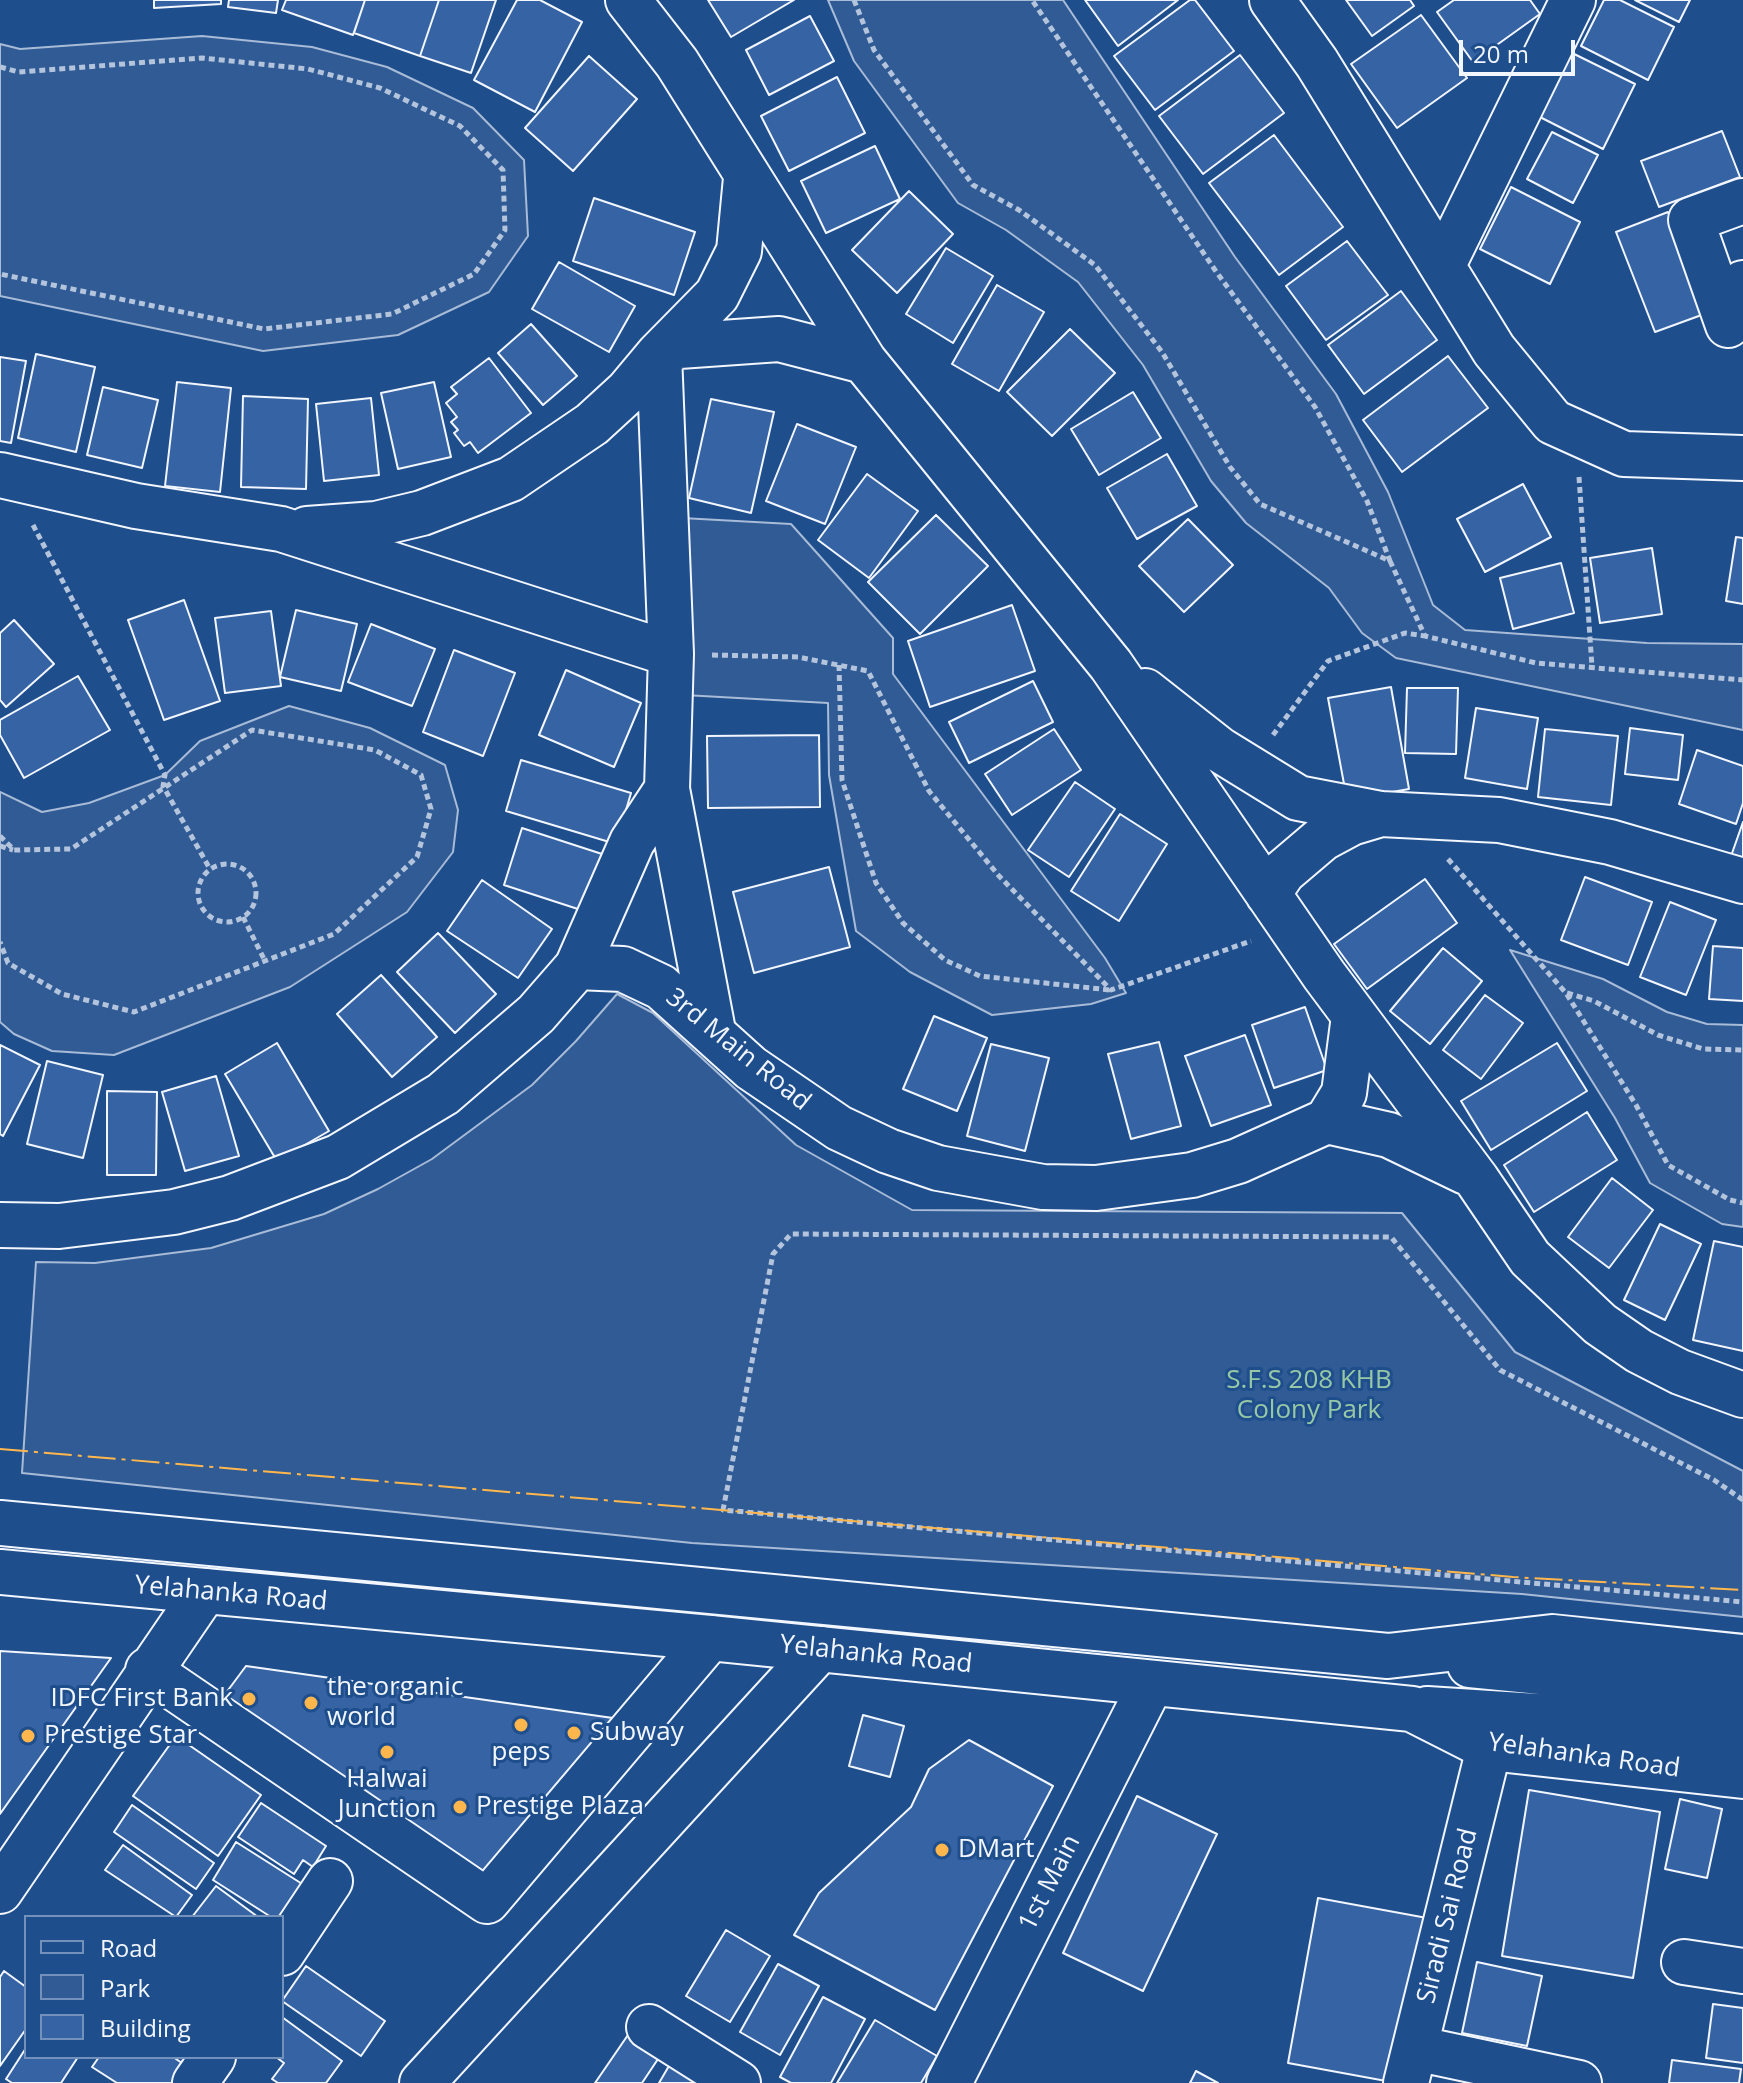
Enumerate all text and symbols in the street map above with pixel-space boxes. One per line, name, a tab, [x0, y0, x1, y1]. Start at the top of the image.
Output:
scale bar	[1463, 24, 1579, 74]
text: 20 m	[1473, 37, 1529, 70]
street label: 3rd Main Road	[659, 982, 817, 1118]
park label: S.F.S 208 KHB Colony Park	[1226, 1365, 1392, 1426]
street label: Yelahanka Road	[133, 1570, 329, 1618]
street label: Yelahanka Road	[778, 1629, 974, 1681]
place label: the organic world	[327, 1672, 463, 1734]
place label: IDFC First Bank	[50, 1683, 233, 1715]
marker: IDFC First Bank	[240, 1690, 258, 1708]
marker: the organic world	[302, 1694, 320, 1712]
marker: peps	[512, 1716, 530, 1734]
place label: Subway	[590, 1717, 684, 1749]
place label: Prestige Star	[44, 1720, 197, 1752]
marker: Subway	[565, 1724, 583, 1742]
marker: Prestige Star	[19, 1727, 37, 1745]
street label: Yelahanka Road	[1486, 1727, 1682, 1785]
place label: peps	[492, 1737, 550, 1769]
marker: Halwai Junction	[378, 1743, 396, 1761]
place label: Halwai Junction	[338, 1764, 436, 1826]
place label: Prestige Plaza	[476, 1791, 644, 1823]
marker: Prestige Plaza	[451, 1798, 469, 1816]
street label: Siradi Sai Road	[1411, 1825, 1485, 2007]
street label: 1st Main	[1013, 1830, 1087, 1936]
place label: DMart	[958, 1834, 1035, 1866]
marker: DMart	[933, 1841, 951, 1859]
legend	[24, 1915, 284, 2059]
text: Road	[100, 1931, 157, 1964]
text: Park	[100, 1971, 150, 2004]
text: Building	[100, 2011, 191, 2044]

